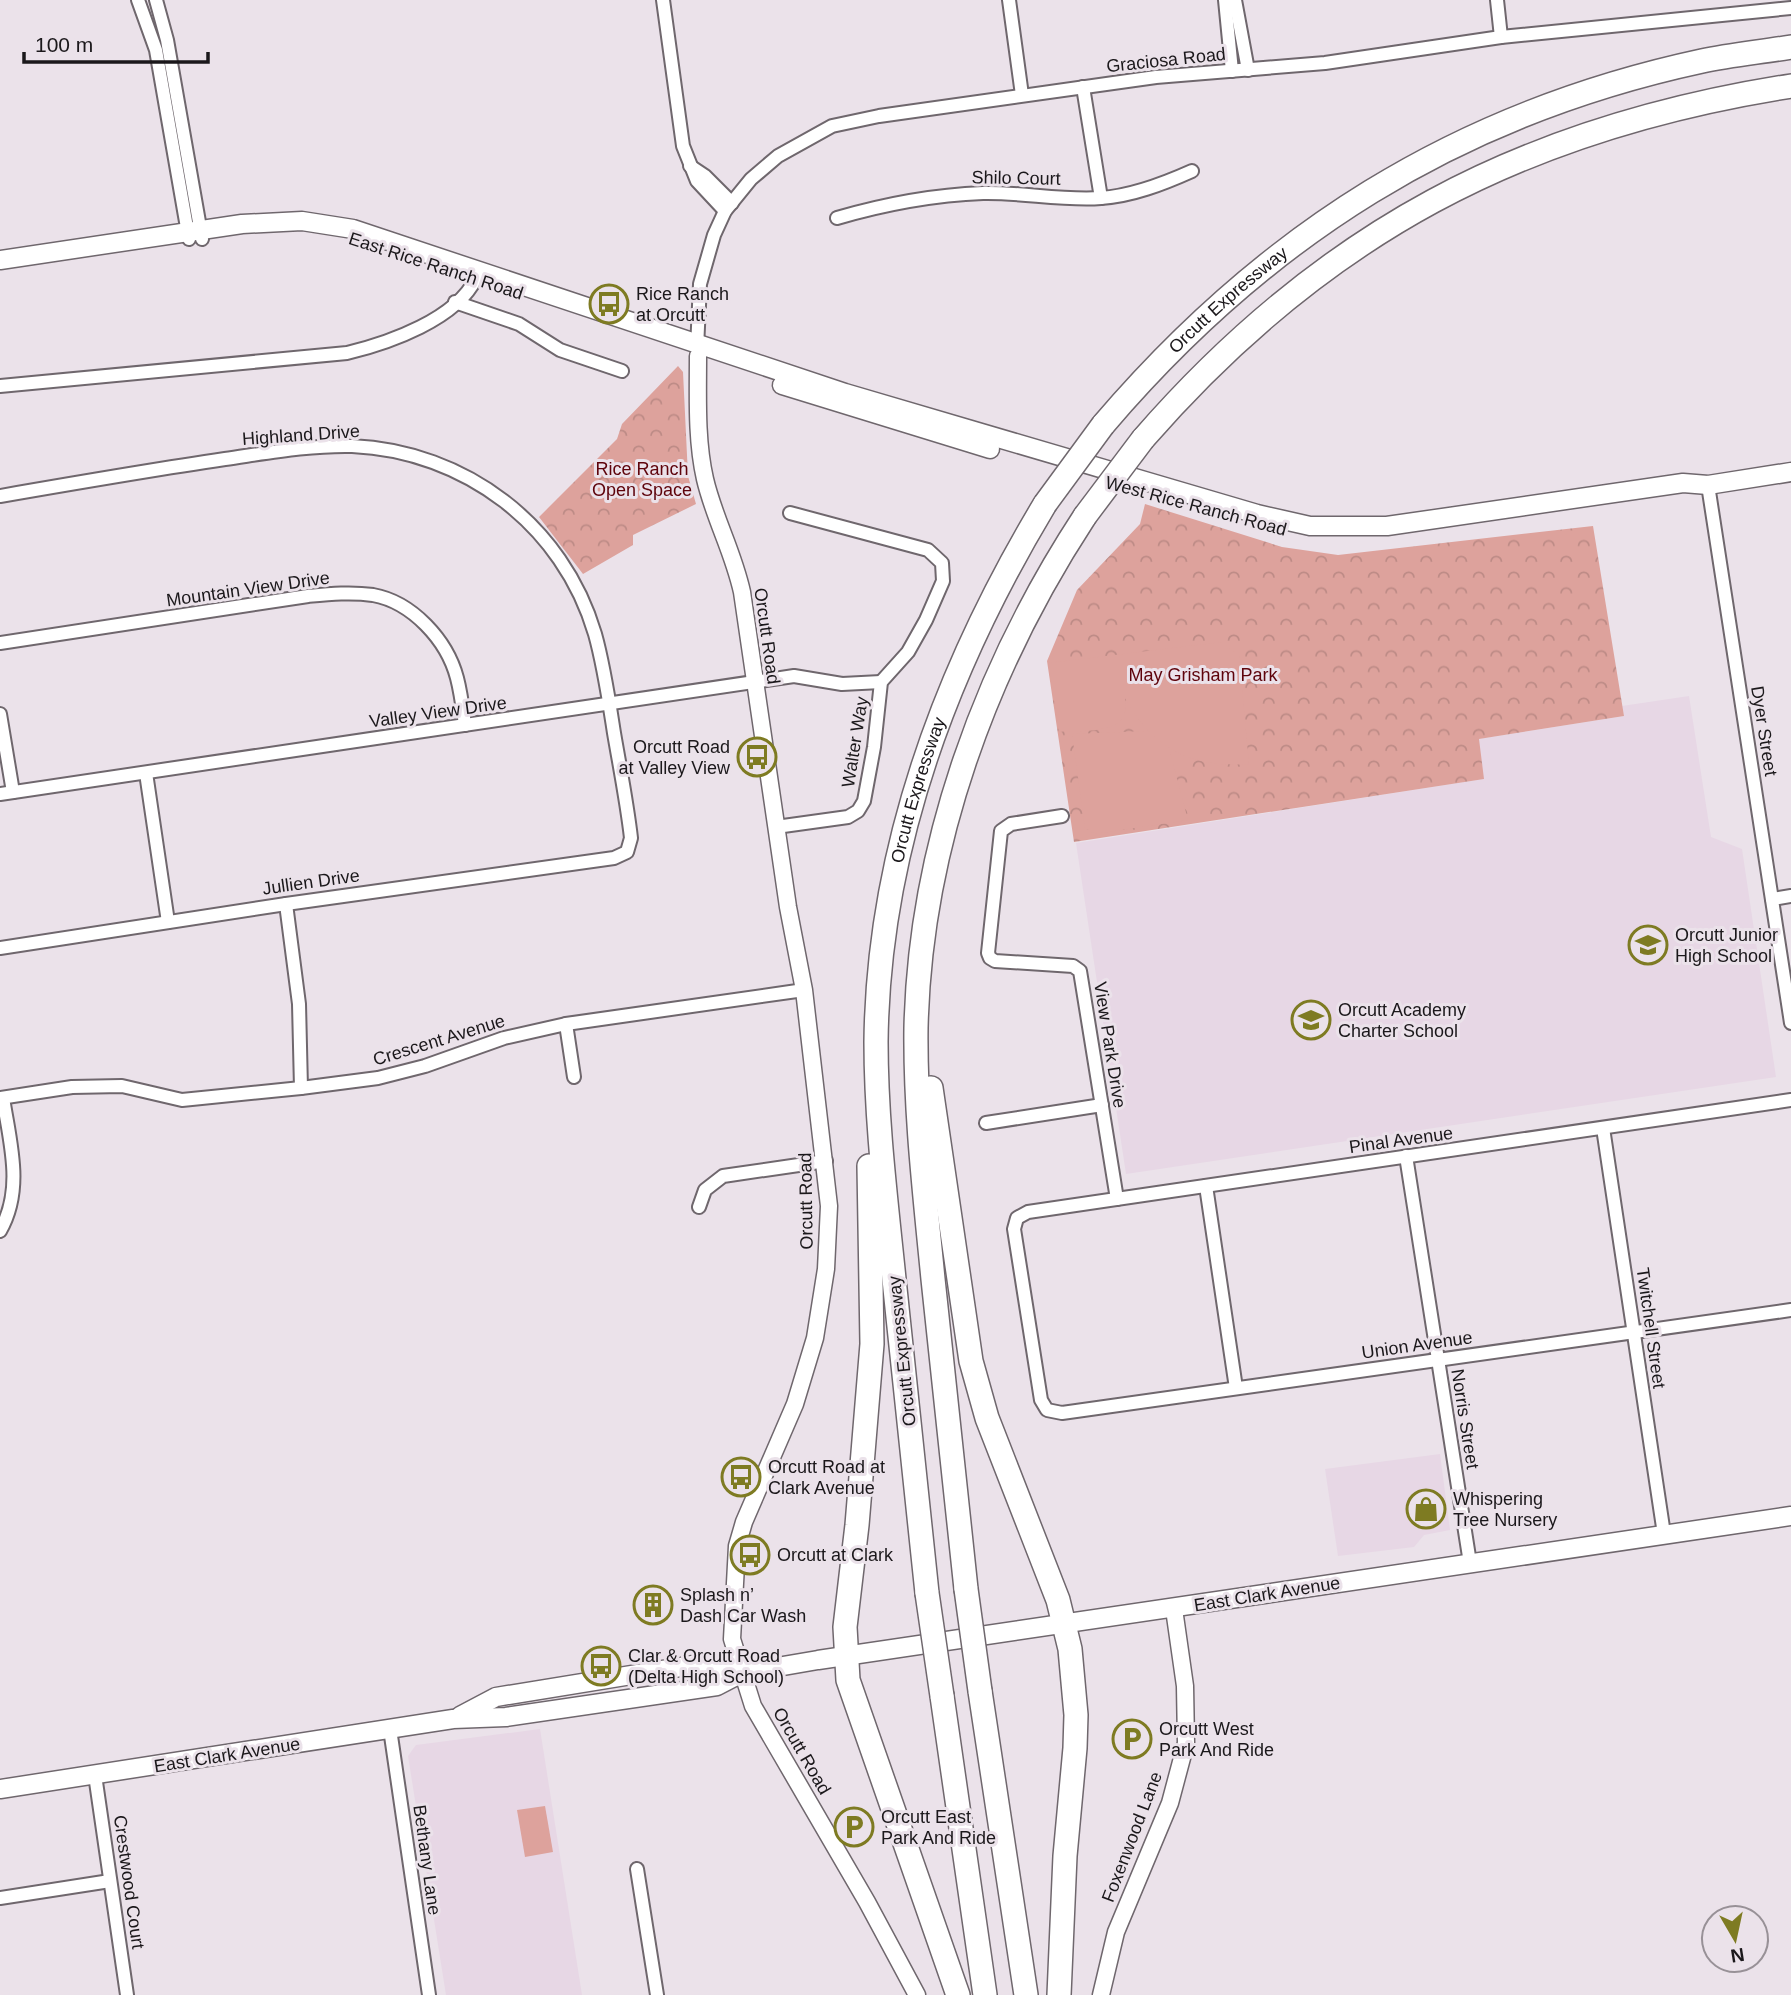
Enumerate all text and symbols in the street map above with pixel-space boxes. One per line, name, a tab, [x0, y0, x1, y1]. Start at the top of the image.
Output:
scale bar	[24, 21, 208, 65]
text: 100 m	[35, 33, 93, 56]
street label: Graciosa Road	[1105, 44, 1227, 76]
street label: Shilo Court	[971, 167, 1061, 189]
street label: East Rice Ranch Road	[346, 228, 526, 304]
street label: Orcutt Expressway	[1165, 243, 1291, 357]
bus stop icon: Rice Ranch at Orcutt	[588, 283, 630, 325]
place label: Rice Ranch at Orcutt	[636, 284, 729, 325]
street label: Highland Drive	[241, 421, 361, 449]
park label: Rice Ranch Open Space	[592, 459, 692, 500]
street label: West Rice Ranch Road	[1103, 472, 1289, 540]
street label: Mountain View Drive	[165, 568, 331, 610]
street label: Orcutt Road	[750, 587, 784, 685]
park label: May Grisham Park	[1128, 665, 1279, 685]
street label: Dyer Street	[1747, 684, 1781, 778]
street label: Valley View Drive	[368, 692, 508, 732]
street label: Walter Way	[838, 695, 872, 789]
street label: Orcutt Expressway	[887, 714, 950, 865]
bus stop icon: Orcutt Road at Valley View	[736, 736, 778, 778]
place label: Orcutt Road at Valley View	[619, 737, 731, 778]
street label: Jullien Drive	[261, 865, 361, 899]
school or university icon: Orcutt Junior High School	[1627, 924, 1669, 966]
place label: Orcutt Junior High School	[1675, 925, 1778, 966]
street label: View Park Drive	[1090, 980, 1130, 1110]
school or university icon: Orcutt Academy Charter School	[1290, 999, 1332, 1041]
place label: Orcutt Academy Charter School	[1338, 1000, 1466, 1041]
street label: Crescent Avenue	[371, 1010, 507, 1070]
street label: Pinal Avenue	[1348, 1123, 1454, 1157]
street label: Orcutt Road	[795, 1152, 817, 1250]
street label: Twitchell Street	[1633, 1266, 1669, 1390]
street label: Orcutt Expressway	[884, 1275, 920, 1427]
street label: Union Avenue	[1360, 1327, 1474, 1363]
street label: Norris Street	[1447, 1368, 1483, 1470]
bus stop icon: Orcutt Road at Clark Avenue	[720, 1456, 762, 1498]
place label: Orcutt Road at Clark Avenue	[768, 1457, 885, 1498]
shop icon: Whispering Tree Nursery	[1405, 1488, 1447, 1530]
place label: Whispering Tree Nursery	[1453, 1489, 1557, 1530]
bus stop icon: Orcutt at Clark	[729, 1534, 771, 1576]
place label: Orcutt at Clark	[777, 1545, 894, 1565]
street label: East Clark Avenue	[1192, 1573, 1342, 1615]
building icon: Splash n’ Dash Car Wash	[632, 1584, 674, 1626]
place label: Splash n’ Dash Car Wash	[680, 1585, 806, 1626]
bus stop icon: Clar & Orcutt Road (Delta High School)	[580, 1645, 622, 1687]
place label: Clar & Orcutt Road (Delta High School)	[628, 1646, 784, 1687]
street label: Orcutt Road	[769, 1704, 835, 1798]
parking icon: Orcutt West Park And Ride	[1111, 1718, 1153, 1760]
place label: Orcutt West Park And Ride	[1159, 1719, 1274, 1760]
street label: East Clark Avenue	[152, 1734, 302, 1776]
street label: Foxenwood Lane	[1098, 1769, 1166, 1905]
street label: Bethany Lane	[409, 1804, 445, 1916]
parking icon: Orcutt East Park And Ride	[833, 1806, 875, 1848]
place label: Orcutt East Park And Ride	[881, 1807, 996, 1848]
street label: Crestwood Court	[110, 1814, 148, 1950]
north arrow	[1700, 1904, 1770, 1974]
text: N	[1729, 1944, 1746, 1967]

